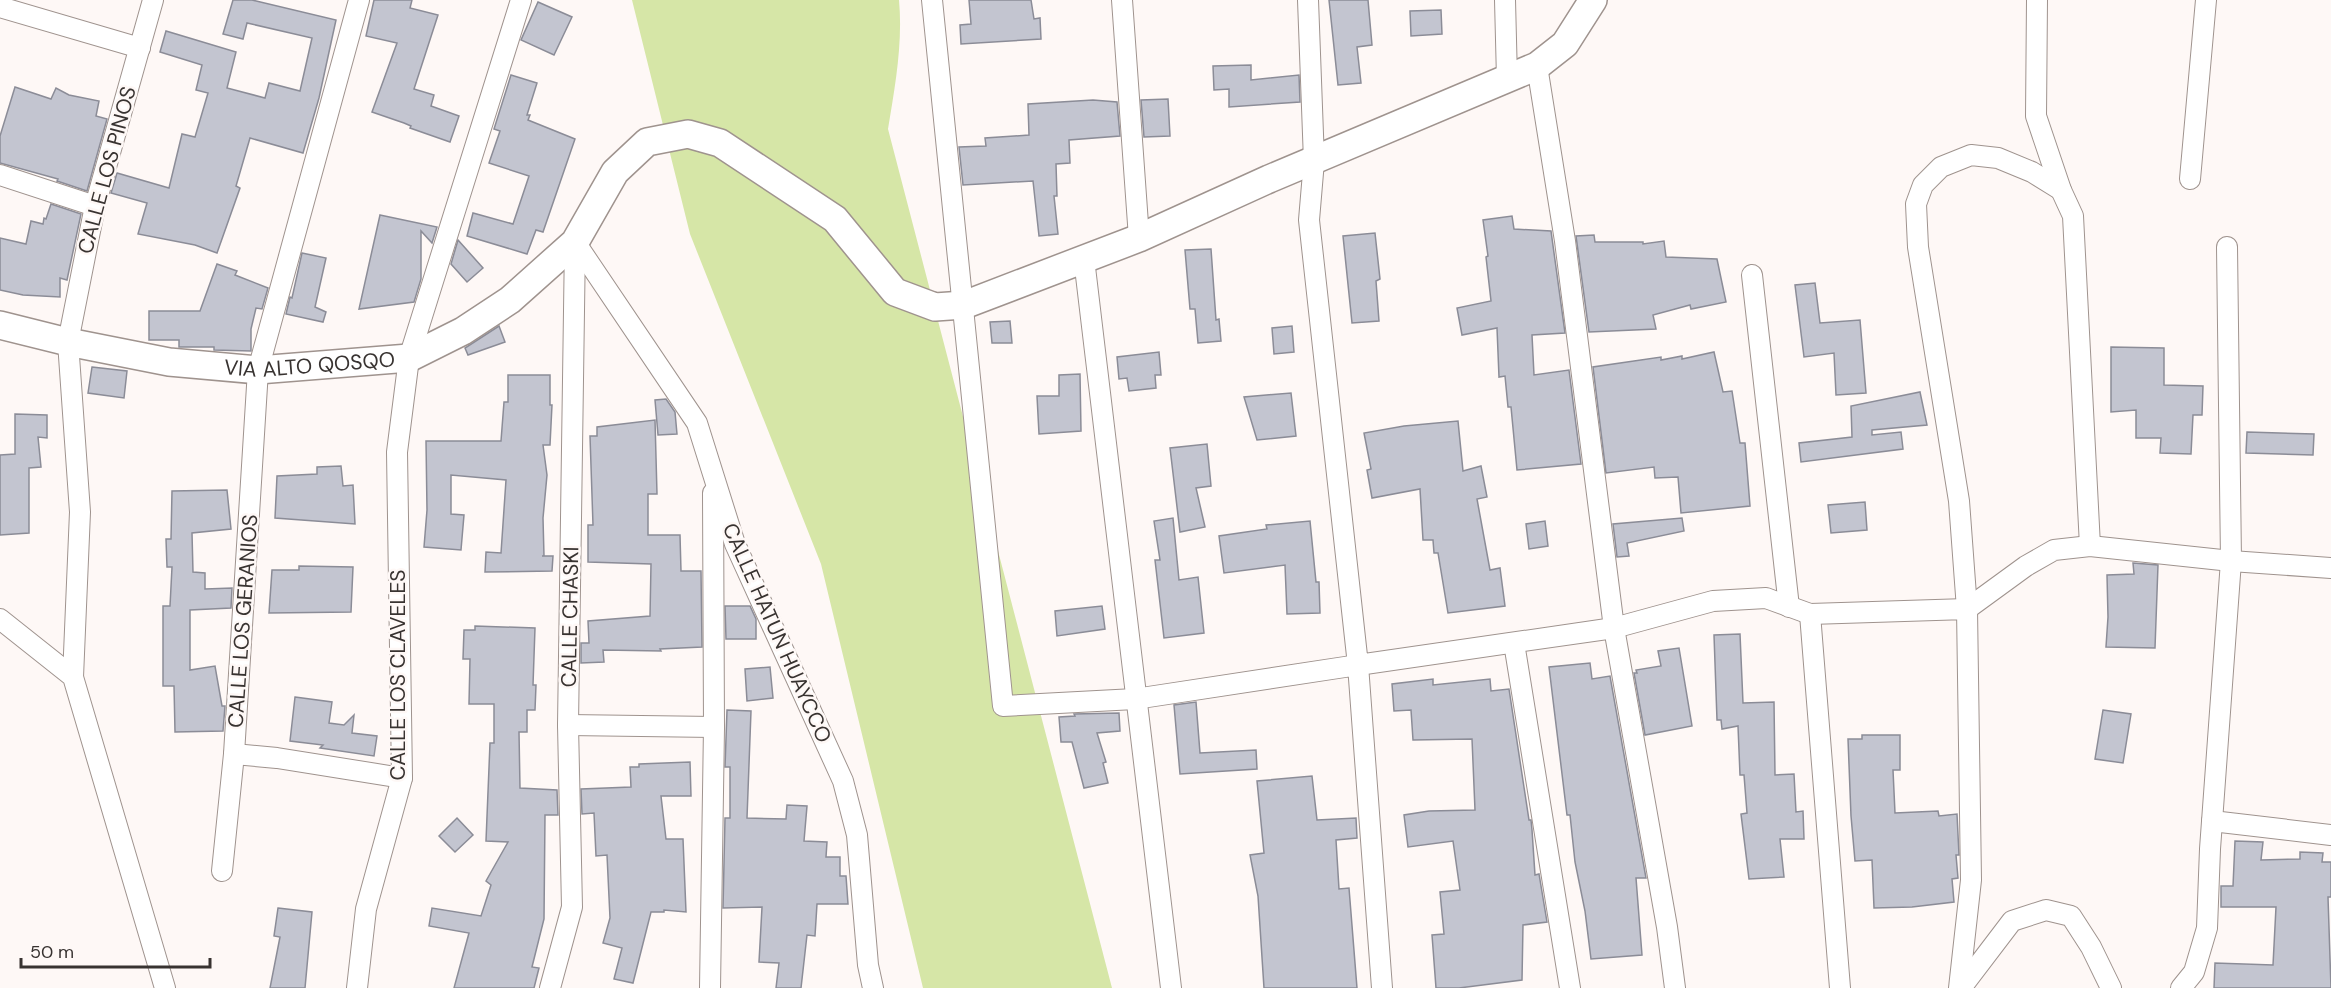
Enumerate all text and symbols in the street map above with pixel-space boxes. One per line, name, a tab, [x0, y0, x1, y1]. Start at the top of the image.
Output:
street label: CALLE LOS PINOS	[71, 83, 143, 257]
street label: VIA ALTO QOSQO	[223, 345, 396, 384]
street label: CALLE LOS GERANIOS	[222, 513, 264, 729]
street label: CALLE HATUN HUAYCCO	[716, 519, 838, 747]
street label: CALLE CHASKI	[555, 546, 585, 688]
street label: CALLE LOS CLAVELES	[384, 569, 412, 781]
scale bar	[21, 931, 210, 969]
text: 50 m	[30, 940, 74, 964]

